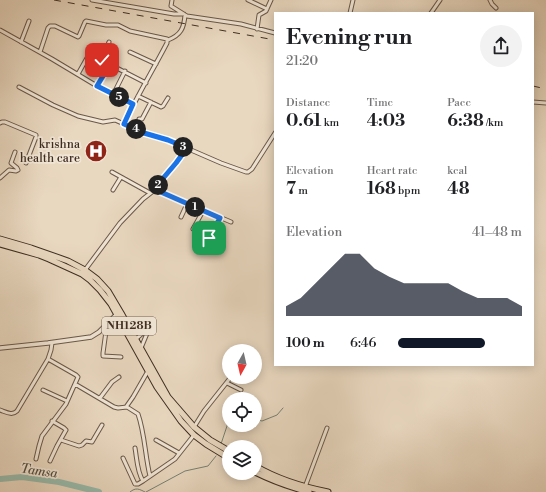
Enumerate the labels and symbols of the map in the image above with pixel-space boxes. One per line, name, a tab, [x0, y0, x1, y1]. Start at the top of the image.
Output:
pin	[85, 43, 119, 77]
pin: 5	[109, 87, 129, 107]
pin: 4	[126, 119, 146, 139]
place label: krishna health care	[20, 137, 81, 166]
pin: 3	[173, 137, 193, 157]
hospital icon: krishna health care	[83, 138, 109, 164]
pin: 2	[148, 175, 168, 195]
pin: 1	[185, 197, 205, 217]
pin	[192, 221, 226, 255]
road number: NH128B	[102, 317, 156, 335]
north arrow	[222, 344, 262, 384]
water label: Tamsa	[19, 460, 59, 482]

